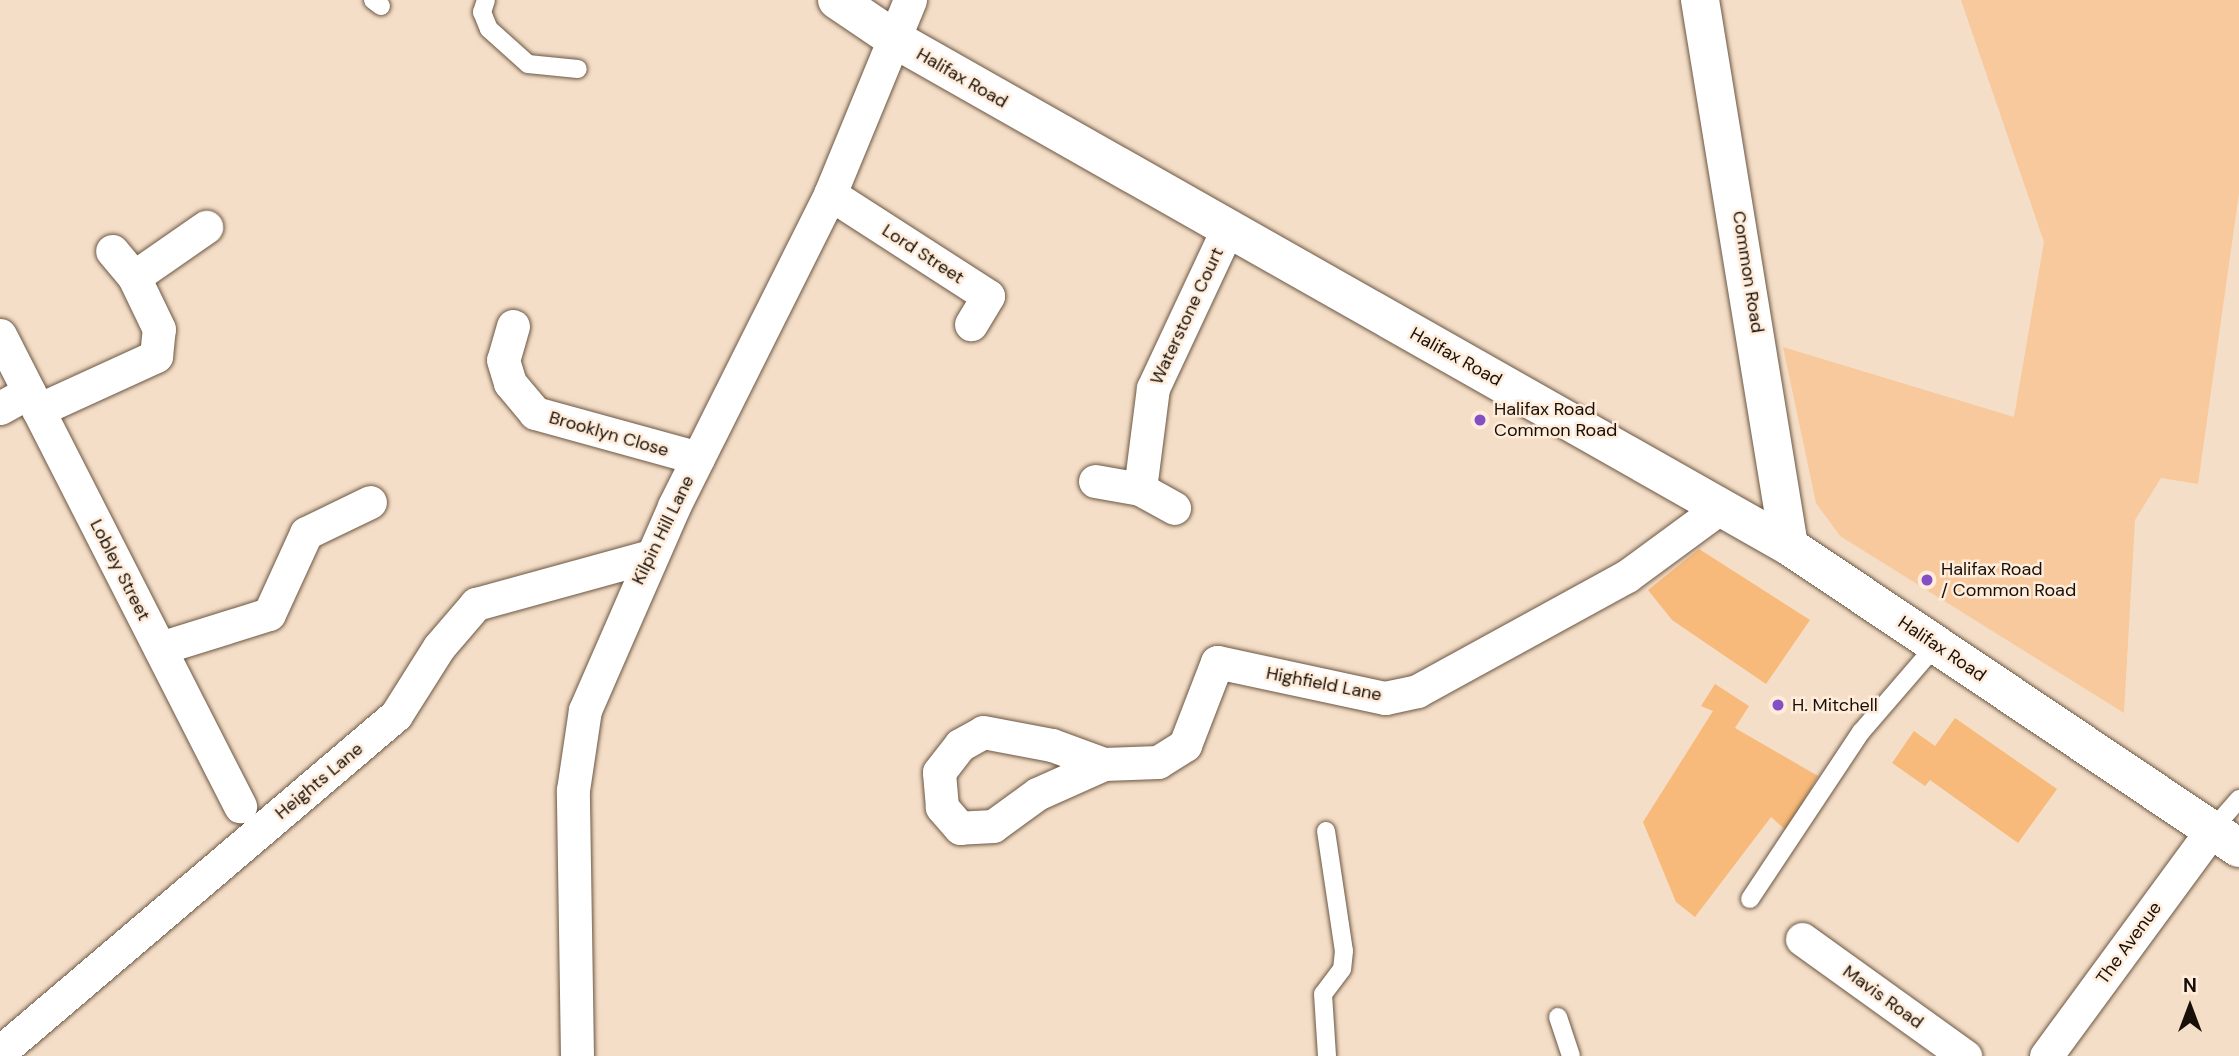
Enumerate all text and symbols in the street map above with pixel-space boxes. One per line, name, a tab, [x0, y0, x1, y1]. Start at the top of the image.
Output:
street label: Halifax Road	[913, 43, 1011, 113]
street label: Common Road	[1728, 209, 1768, 335]
street label: Lord Street	[878, 220, 968, 288]
street label: Waterstone Court	[1146, 244, 1228, 388]
street label: Halifax Road	[1406, 323, 1506, 391]
place label: Halifax Road Common Road	[1494, 399, 1617, 442]
street label: Brooklyn Close	[547, 407, 671, 461]
marker: Halifax Road Common Road	[1472, 412, 1488, 428]
street label: Kilpin Hill Lane	[627, 472, 699, 588]
street label: Lobley Street	[85, 516, 155, 624]
place label: Halifax Road / Common Road	[1941, 559, 2076, 602]
marker: Halifax Road / Common Road	[1919, 572, 1935, 588]
street label: Halifax Road	[1894, 612, 1990, 686]
street label: Highfield Lane	[1264, 662, 1384, 706]
place label: H. Mitchell	[1792, 694, 1878, 716]
marker: H. Mitchell	[1770, 697, 1786, 713]
street label: Heights Lane	[271, 738, 367, 824]
street label: The Avenue	[2092, 898, 2166, 988]
street label: Mavis Road	[1839, 961, 1927, 1033]
north arrow	[2155, 972, 2225, 1042]
text: N	[2183, 973, 2197, 998]

